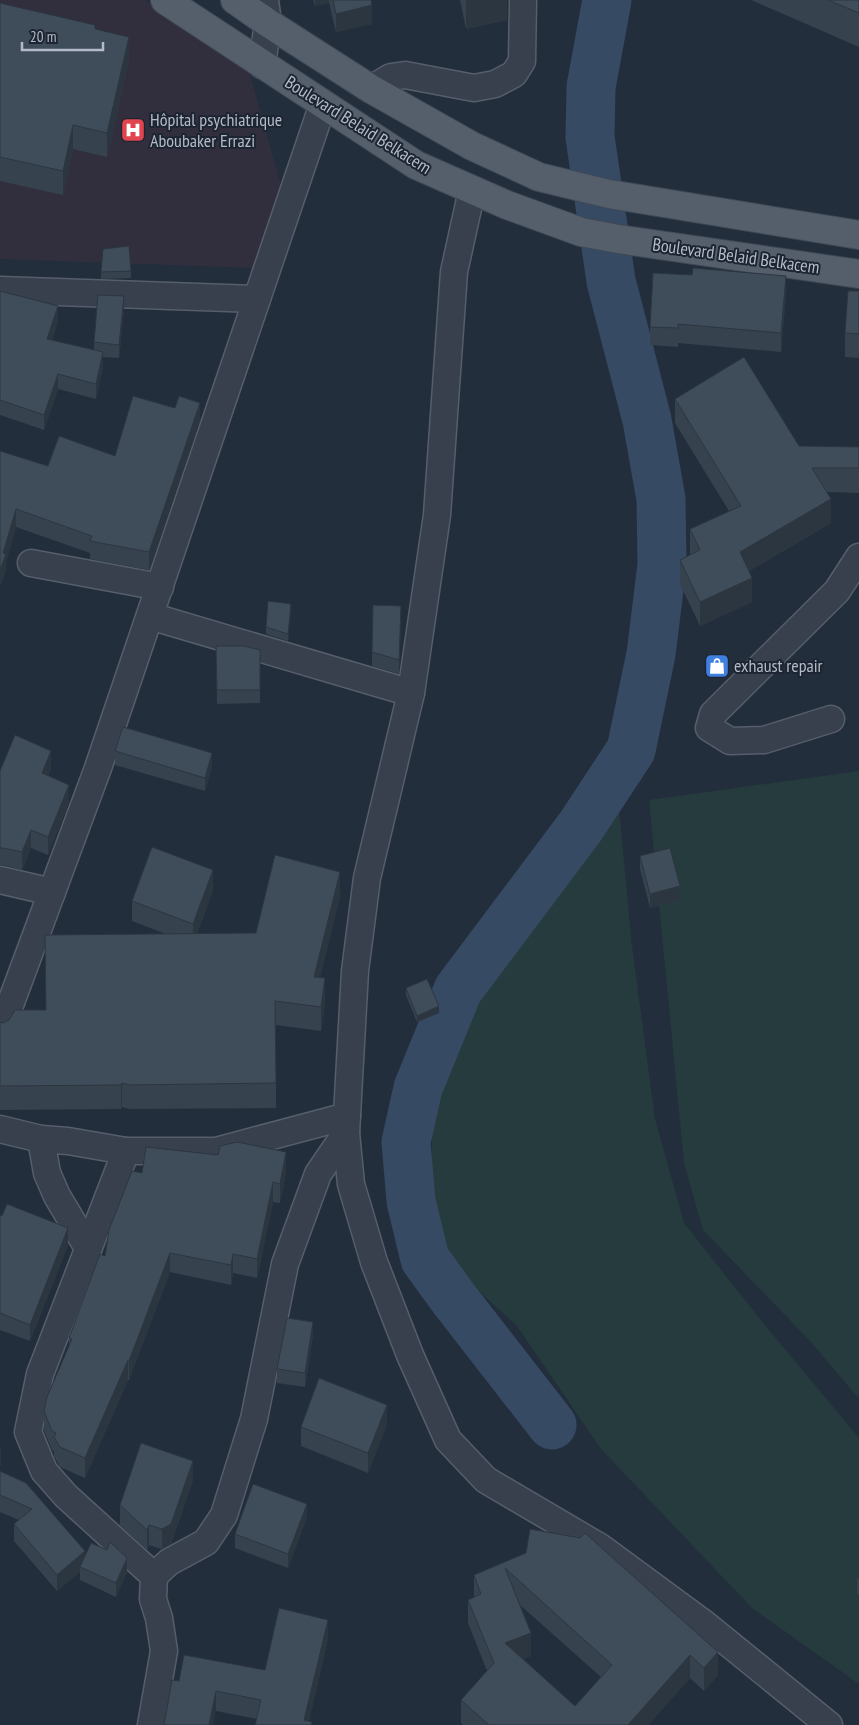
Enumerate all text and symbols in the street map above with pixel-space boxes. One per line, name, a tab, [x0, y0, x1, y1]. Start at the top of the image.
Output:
scale bar	[22, 20, 104, 52]
text: 20 m	[30, 27, 56, 46]
street label: Boulevard Belaid Belkacem	[281, 70, 436, 179]
place label: Hôpital psychiatrique Aboubaker Errazi	[150, 108, 282, 152]
hospital icon: Hôpital psychiatrique Aboubaker Errazi	[120, 117, 146, 143]
street label: Boulevard Belaid Belkacem	[651, 232, 821, 279]
shop icon: exhaust repair	[704, 653, 730, 679]
place label: exhaust repair	[734, 654, 823, 677]

